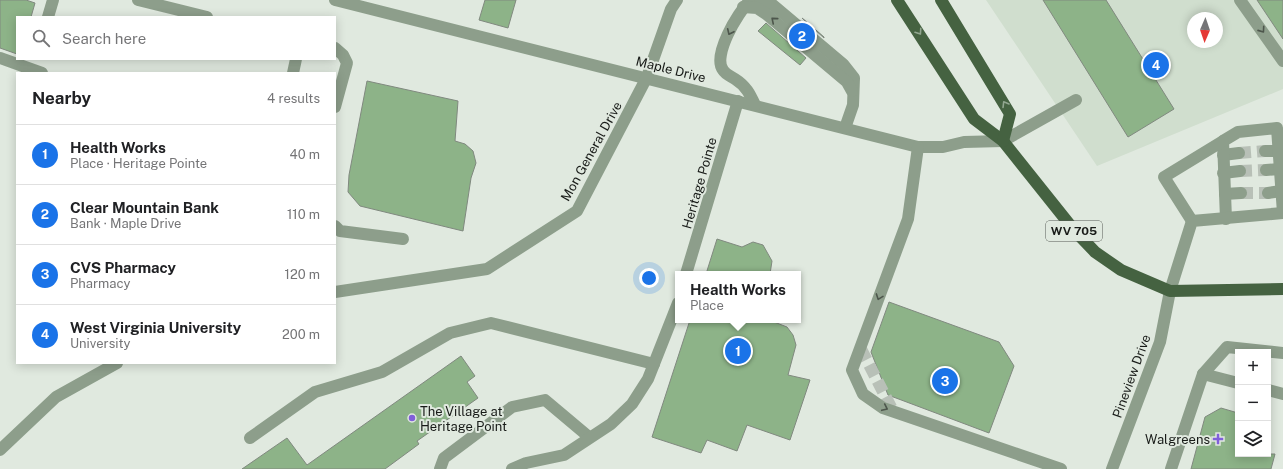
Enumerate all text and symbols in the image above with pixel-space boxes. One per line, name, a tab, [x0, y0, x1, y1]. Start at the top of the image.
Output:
north arrow	[1187, 12, 1223, 48]
search box	[16, 16, 336, 60]
one-way arrow	[771, 18, 778, 25]
pin: 2	[789, 21, 815, 51]
one-way arrow	[1257, 26, 1264, 33]
icon: search	[30, 27, 52, 49]
one-way arrow	[727, 27, 735, 35]
one-way arrow	[914, 28, 921, 35]
text: Search here	[62, 30, 146, 47]
pin: 4	[1143, 50, 1169, 80]
street label: Maple Drive	[634, 54, 707, 85]
text: Nearby	[32, 88, 91, 108]
text: 4 results	[267, 91, 320, 106]
street label: Mon General Drive	[558, 99, 625, 204]
one-way arrow	[1002, 101, 1009, 108]
street label: Heritage Pointe	[679, 136, 720, 231]
text: Health Works	[70, 139, 166, 156]
text: 1	[42, 147, 48, 162]
text: 40 m	[289, 147, 320, 162]
text: Place · Heritage Pointe	[70, 156, 207, 171]
text: Clear Mountain Bank	[70, 199, 219, 216]
text: 2	[41, 207, 49, 222]
text: 110 m	[287, 207, 320, 222]
text: Bank · Maple Drive	[70, 216, 181, 231]
road number: WV 705	[1046, 221, 1102, 241]
text: CVS Pharmacy	[70, 259, 176, 276]
text: 3	[41, 267, 49, 282]
text: 120 m	[285, 267, 320, 282]
your location	[639, 268, 659, 288]
popup	[675, 271, 801, 323]
text: Pharmacy	[70, 276, 130, 291]
text: Health Works	[690, 281, 786, 298]
one-way arrow	[876, 294, 884, 301]
text: Place	[690, 298, 724, 313]
text: West Virginia University	[70, 319, 241, 336]
text: 4	[41, 327, 49, 342]
text: 200 m	[282, 327, 320, 342]
street label: Pineview Drive	[1109, 332, 1154, 420]
text: University	[70, 336, 130, 351]
pin: 1	[725, 336, 751, 366]
map controls	[1235, 349, 1271, 457]
button: +	[1235, 349, 1271, 385]
pin: 3	[932, 366, 958, 396]
button: −	[1235, 385, 1271, 421]
one-way arrow	[880, 403, 888, 411]
place label: The Village at Heritage Point	[420, 404, 507, 434]
marker: The Village at Heritage Point	[407, 413, 417, 423]
button: layers	[1235, 421, 1271, 457]
place label: Walgreens	[1145, 432, 1210, 447]
marker: Walgreens	[1213, 434, 1223, 444]

